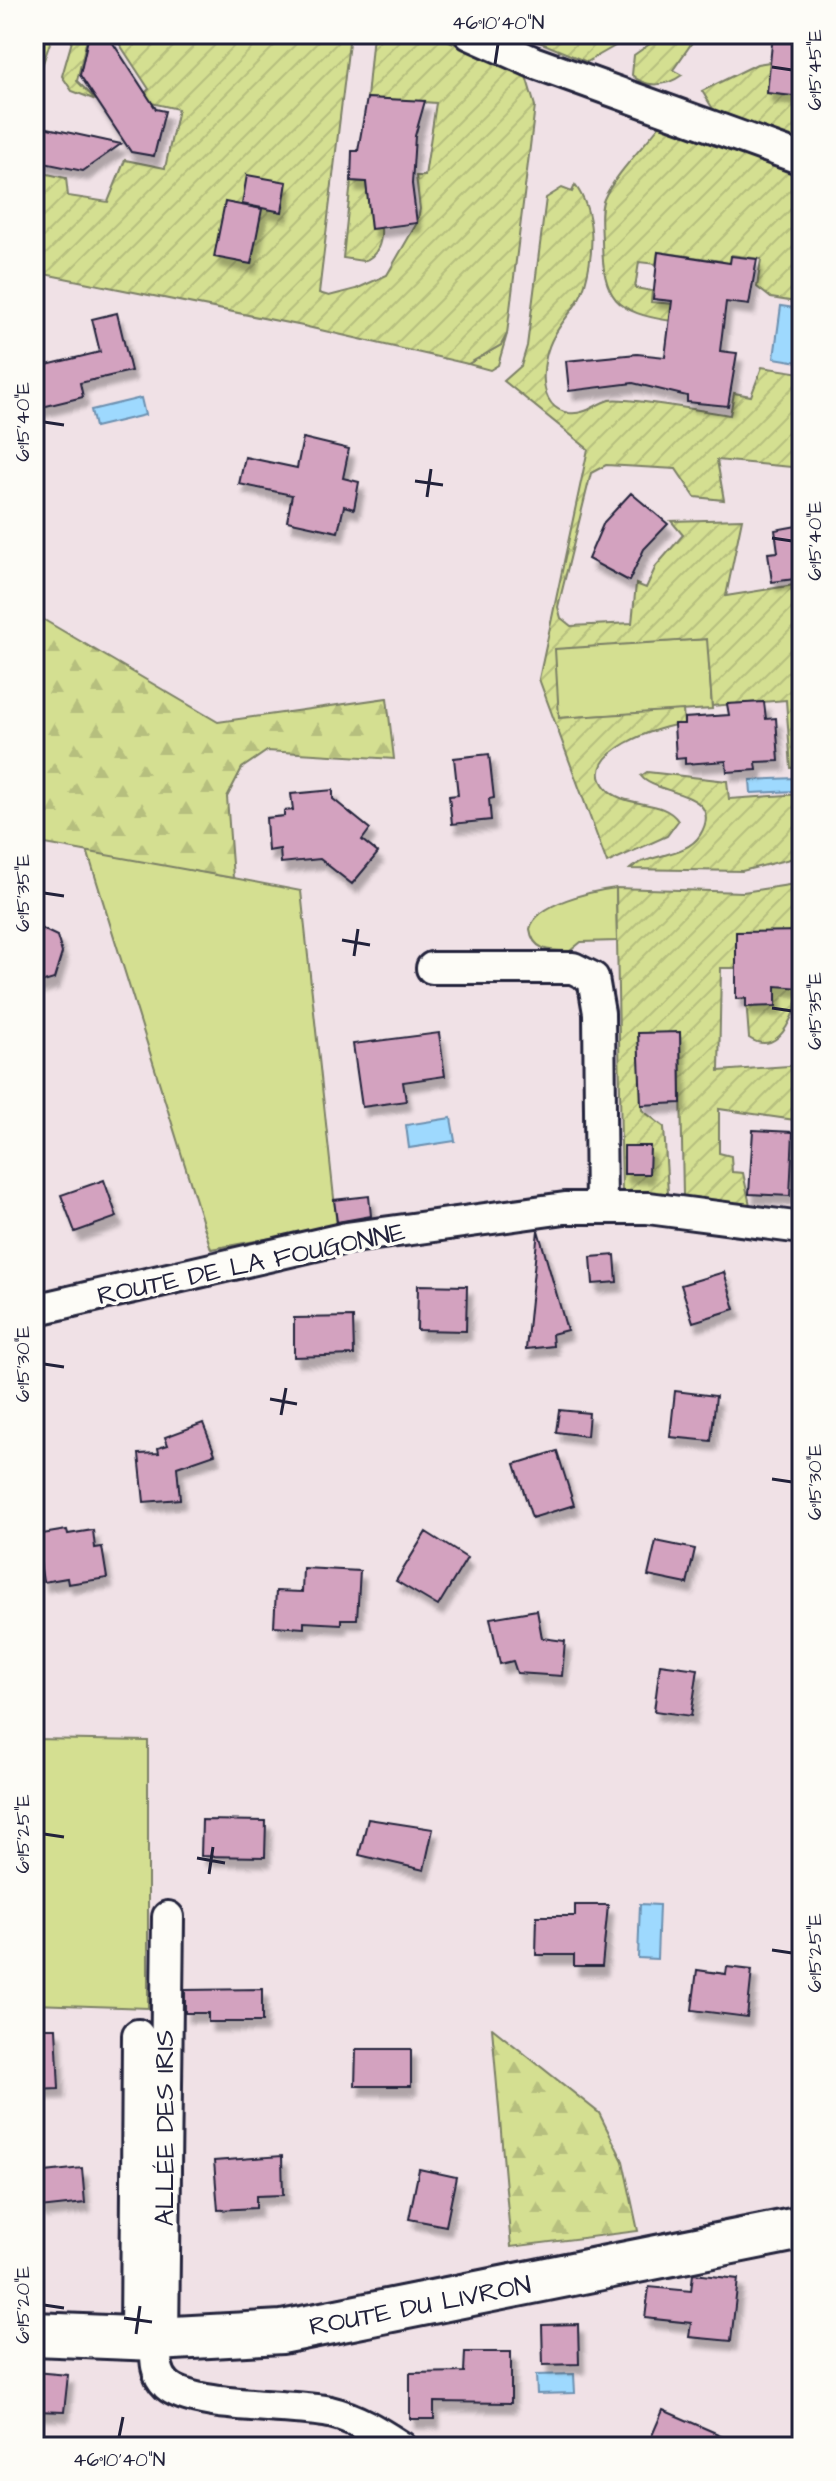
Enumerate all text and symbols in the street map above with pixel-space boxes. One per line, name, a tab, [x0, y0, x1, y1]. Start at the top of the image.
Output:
text: 46°10'40"N	[452, 9, 544, 37]
text: 6°15'45"E	[801, 29, 829, 111]
text: 6°15'40"E	[9, 382, 37, 462]
text: 6°15'40"E	[801, 501, 829, 581]
text: 6°15'35"E	[9, 854, 37, 932]
text: 6°15'35"E	[801, 972, 829, 1050]
street label: ROUTE DE LA FOUGONNE	[94, 1214, 408, 1314]
text: 6°15'30"E	[9, 1326, 37, 1402]
text: 6°15'30"E	[801, 1444, 829, 1520]
text: 6°15'25"E	[9, 1794, 37, 1874]
text: 6°15'25"E	[801, 1913, 829, 1993]
street label: ALLÉE DES IRIS	[147, 2030, 183, 2226]
text: 6°15'20"E	[9, 2266, 37, 2344]
street label: ROUTE DU LIVRON	[306, 2267, 534, 2345]
text: 46°10'40"N	[73, 2446, 165, 2474]

